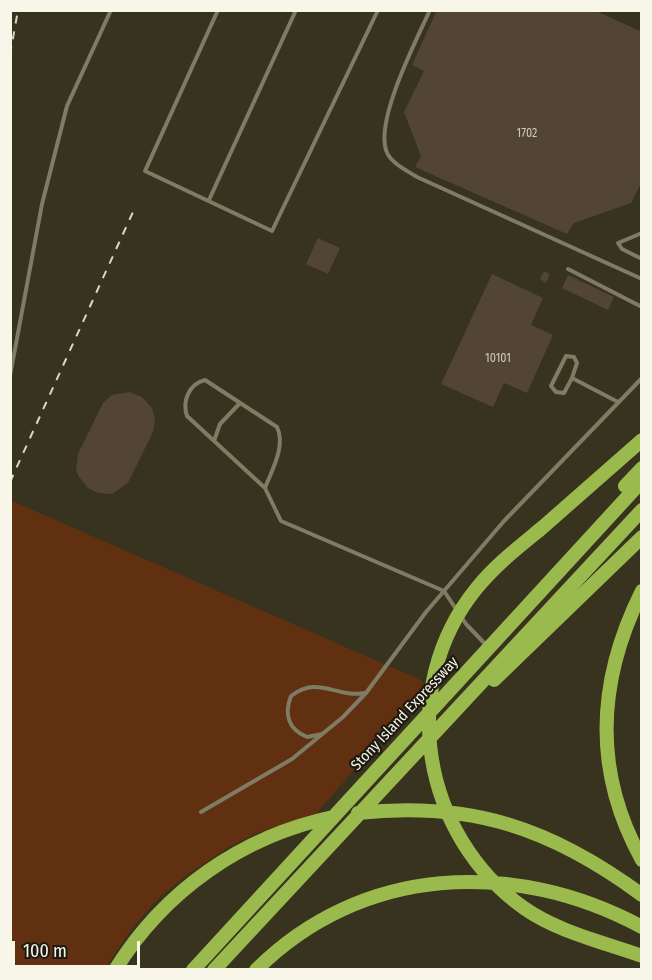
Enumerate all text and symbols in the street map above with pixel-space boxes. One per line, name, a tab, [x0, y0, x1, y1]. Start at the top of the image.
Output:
house number: 1702	[517, 127, 537, 141]
house number: 10101	[485, 352, 511, 366]
street label: Stony Island Expressway	[348, 653, 462, 775]
scale bar	[15, 929, 142, 967]
text: 100 m	[23, 940, 67, 962]

